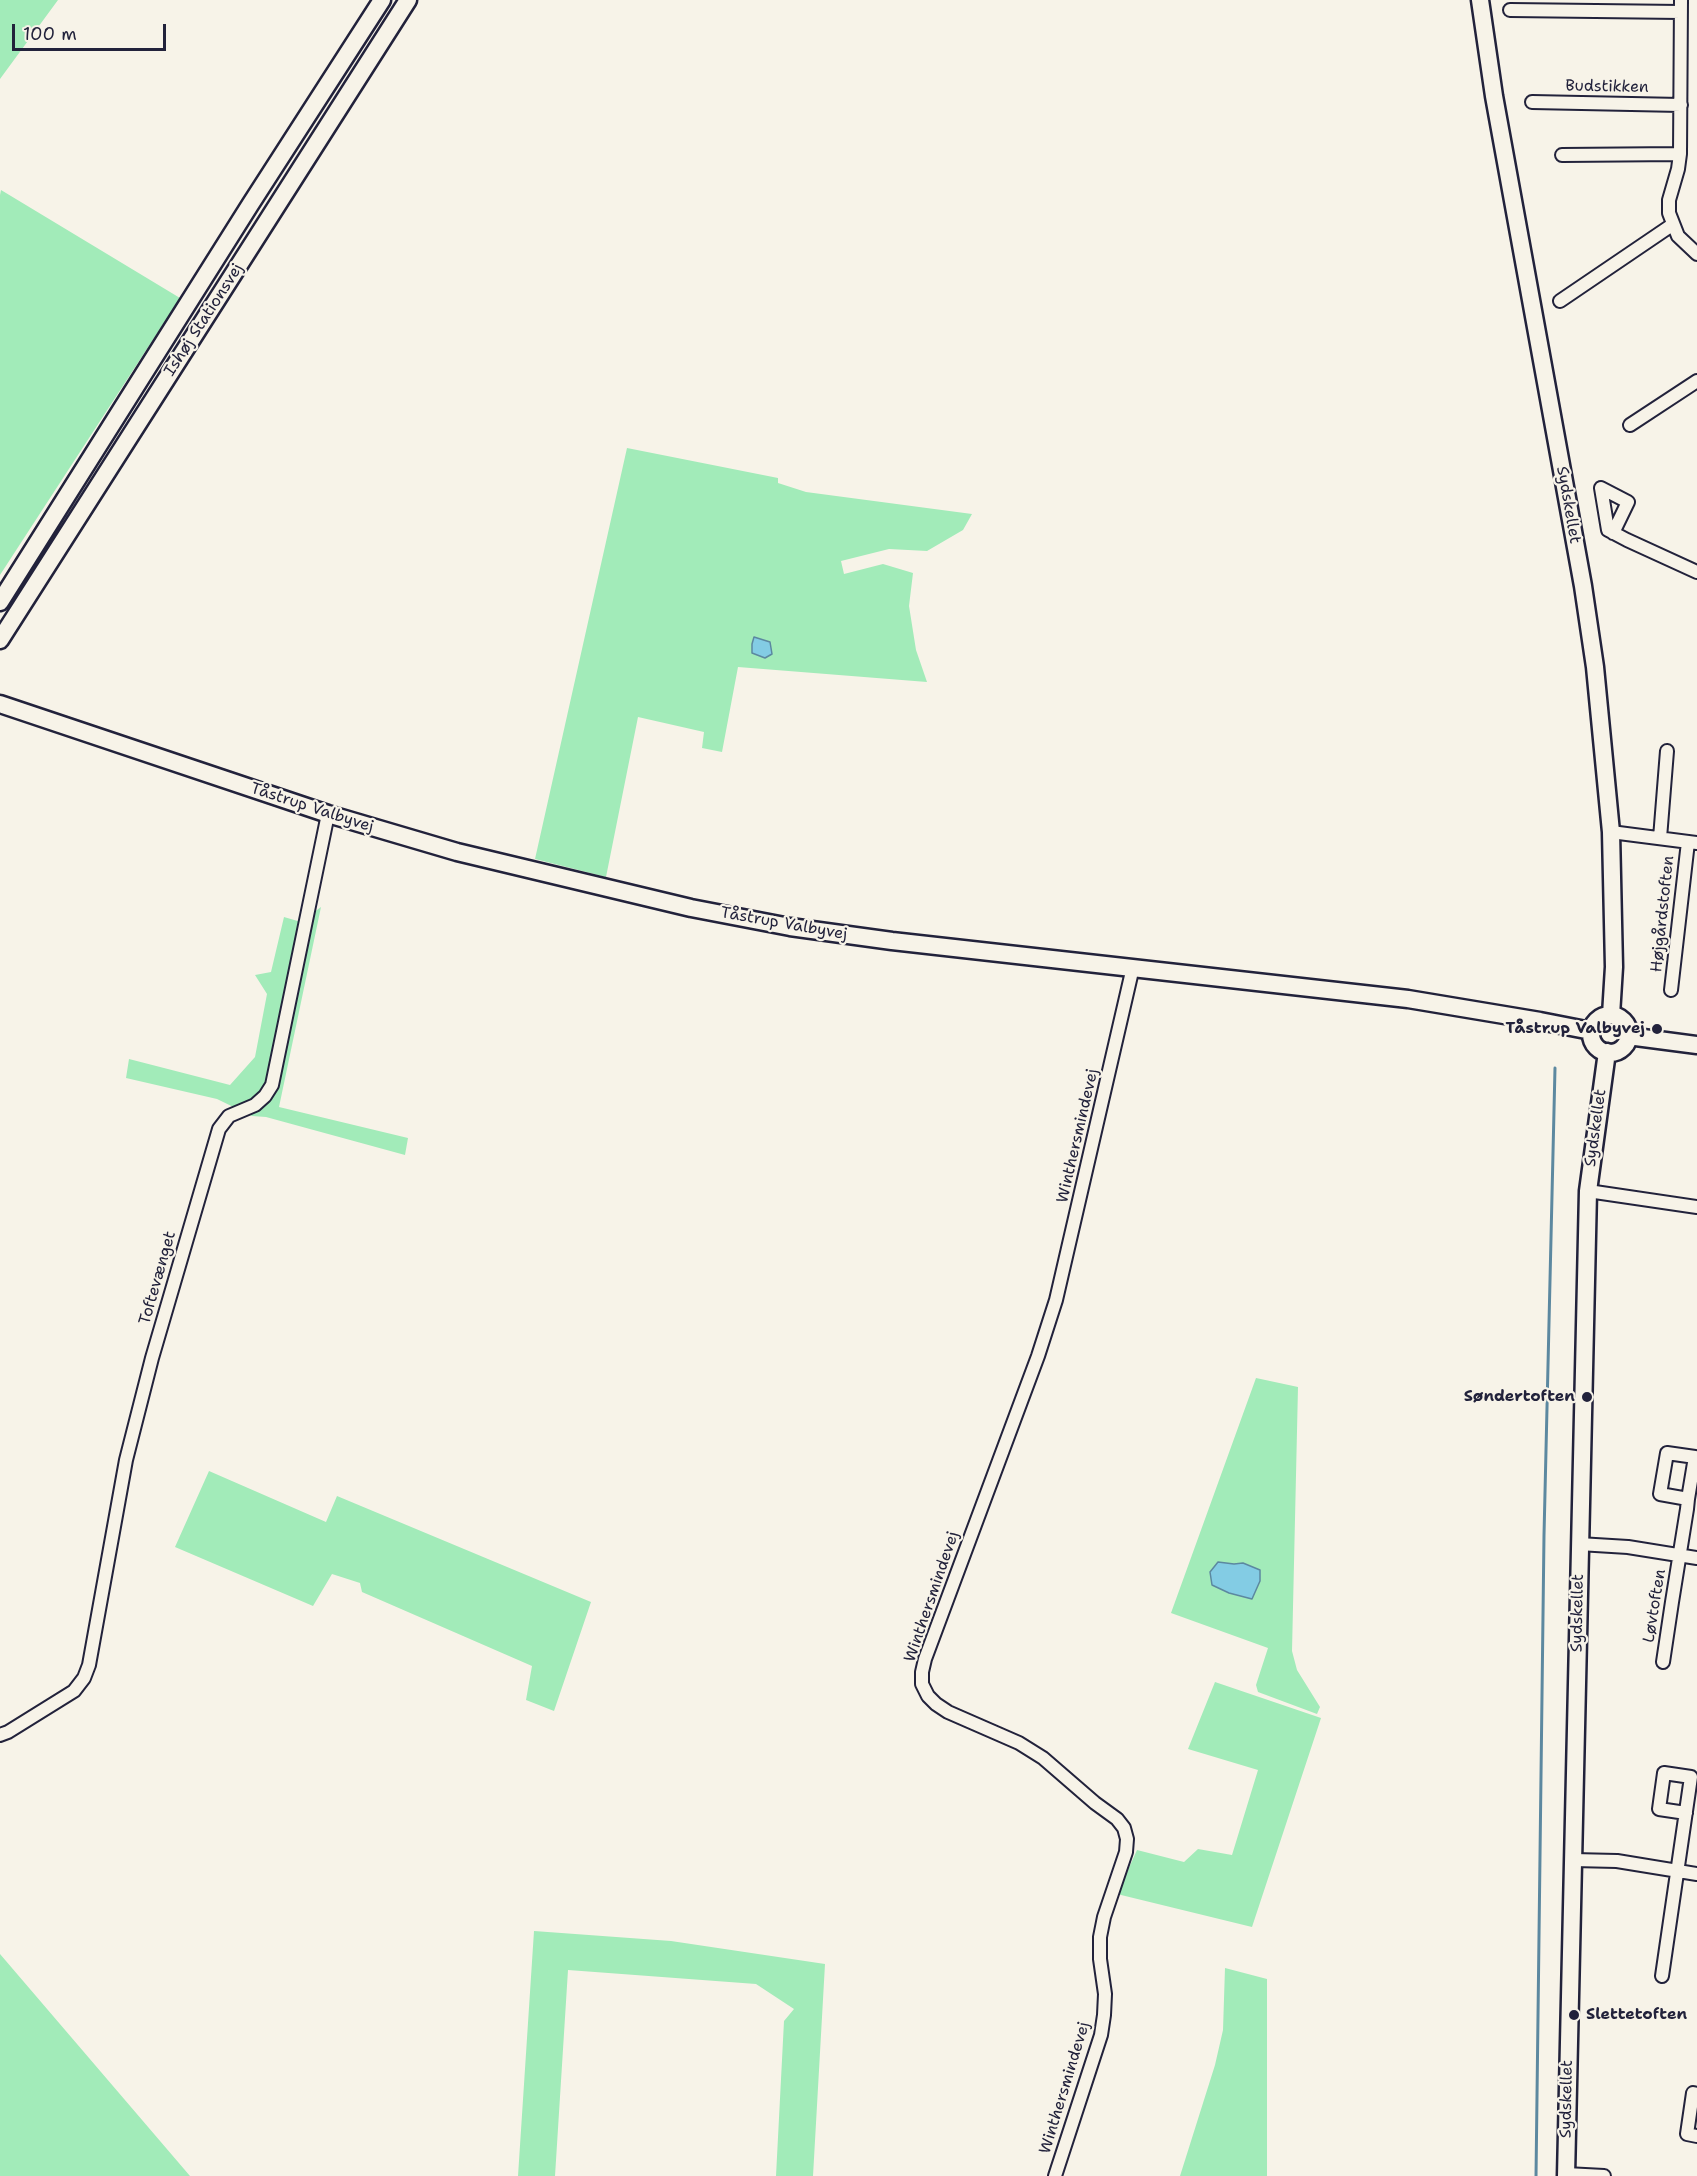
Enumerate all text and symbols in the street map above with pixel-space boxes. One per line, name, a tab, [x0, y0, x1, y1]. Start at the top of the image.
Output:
scale bar	[15, 12, 170, 50]
text: 100 m	[23, 22, 77, 46]
street label: Budstikken	[1565, 77, 1649, 97]
street label: Ishøj Stationsvej	[160, 260, 248, 380]
street label: Sydskellet	[1552, 465, 1584, 545]
street label: Tåstrup Valbyvej	[248, 779, 376, 837]
street label: Højgårdstoften	[1647, 855, 1679, 973]
street label: Tåstrup Valbyvej	[719, 903, 849, 945]
place label: Tåstrup Valbyvej	[1506, 1019, 1645, 1039]
marker: Tåstrup Valbyvej	[1650, 1022, 1664, 1036]
street label: Winthersmindevej	[1053, 1067, 1103, 1205]
street label: Sydskellet	[1581, 1088, 1611, 1168]
street label: Toftevænget	[135, 1229, 181, 1327]
place label: Søndertoften	[1464, 1387, 1575, 1407]
marker: Søndertoften	[1580, 1390, 1594, 1404]
street label: Winthersmindevej	[901, 1529, 963, 1665]
street label: Løvtoften	[1640, 1568, 1670, 1644]
street label: Sydskellet	[1568, 1574, 1588, 1652]
place label: Slettetoften	[1586, 2005, 1687, 2025]
marker: Slettetoften	[1567, 2008, 1581, 2022]
street label: Winthersmindevej	[1036, 2020, 1094, 2156]
street label: Sydskellet	[1557, 2060, 1577, 2138]

